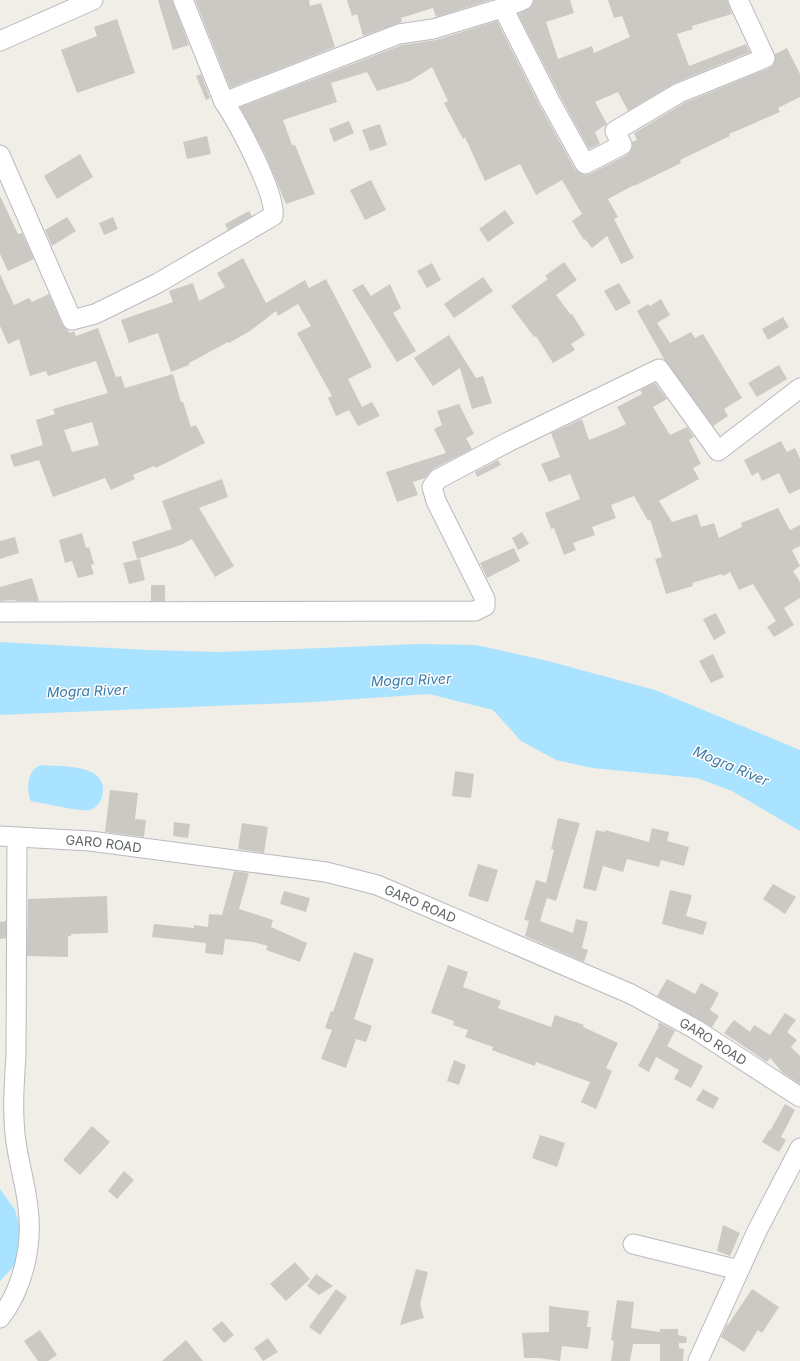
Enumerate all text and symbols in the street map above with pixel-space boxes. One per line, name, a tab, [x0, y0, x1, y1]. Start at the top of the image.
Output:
water label: Mogra River	[370, 670, 452, 689]
water label: Mogra River	[46, 681, 128, 700]
water label: Mogra River	[691, 742, 772, 789]
street label: GARO ROAD	[65, 832, 143, 856]
street label: GARO ROAD	[382, 881, 459, 926]
street label: GARO ROAD	[677, 1014, 750, 1068]

